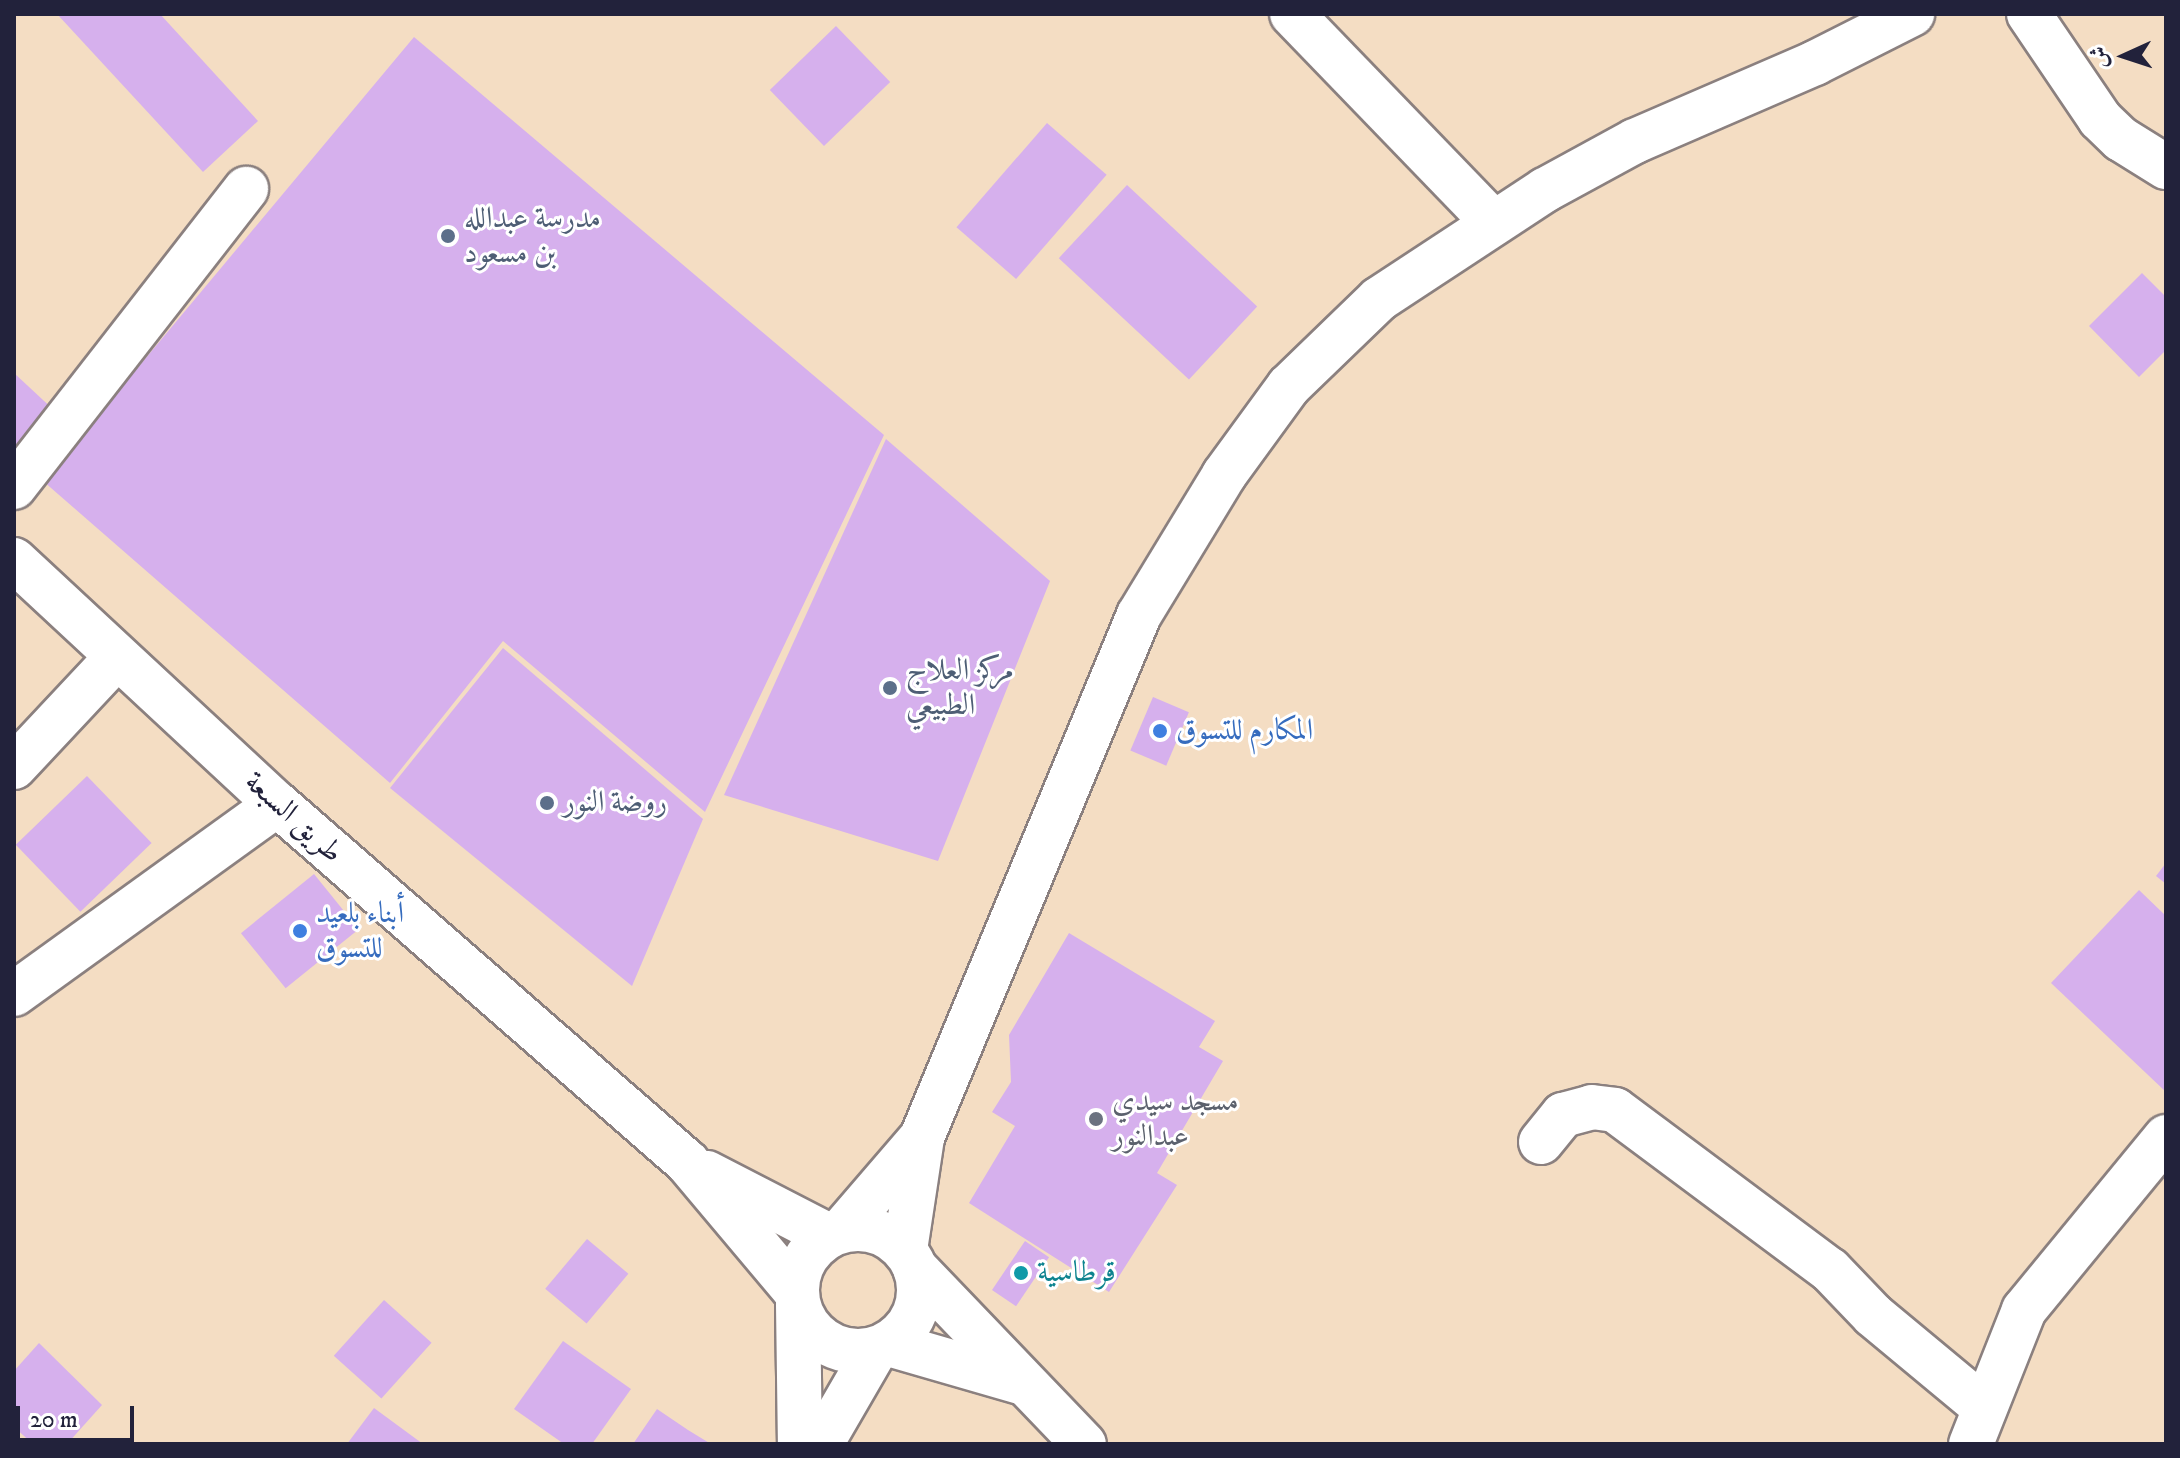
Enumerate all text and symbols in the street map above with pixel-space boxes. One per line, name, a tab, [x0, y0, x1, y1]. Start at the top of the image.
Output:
north arrow	[2084, 16, 2164, 96]
text: ش	[2085, 46, 2114, 69]
place label: مدرسة عبدالله بن مسعود	[464, 201, 601, 272]
marker: مدرسة عبدالله بن مسعود	[439, 227, 457, 245]
place label: مركز العلاج الطبيعي	[906, 653, 1014, 724]
marker: مركز العلاج الطبيعي	[881, 679, 899, 697]
place label: المكارم للتسوق	[1176, 713, 1313, 749]
marker: المكارم للتسوق	[1151, 722, 1169, 740]
street label: طريق السبعة	[236, 765, 350, 871]
place label: روضة النور	[563, 785, 667, 821]
marker: روضة النور	[538, 794, 556, 812]
place label: أبناء بلعيد للتسوق	[316, 896, 404, 966]
marker: أبناء بلعيد للتسوق	[291, 922, 309, 940]
place label: مسجد سيدي عبدالنور	[1112, 1084, 1239, 1154]
marker: مسجد سيدي عبدالنور	[1087, 1110, 1105, 1128]
place label: قرطاسية	[1037, 1255, 1116, 1291]
marker: قرطاسية	[1012, 1264, 1030, 1282]
scale bar	[20, 1390, 138, 1440]
text: 20 m	[30, 1405, 78, 1435]

